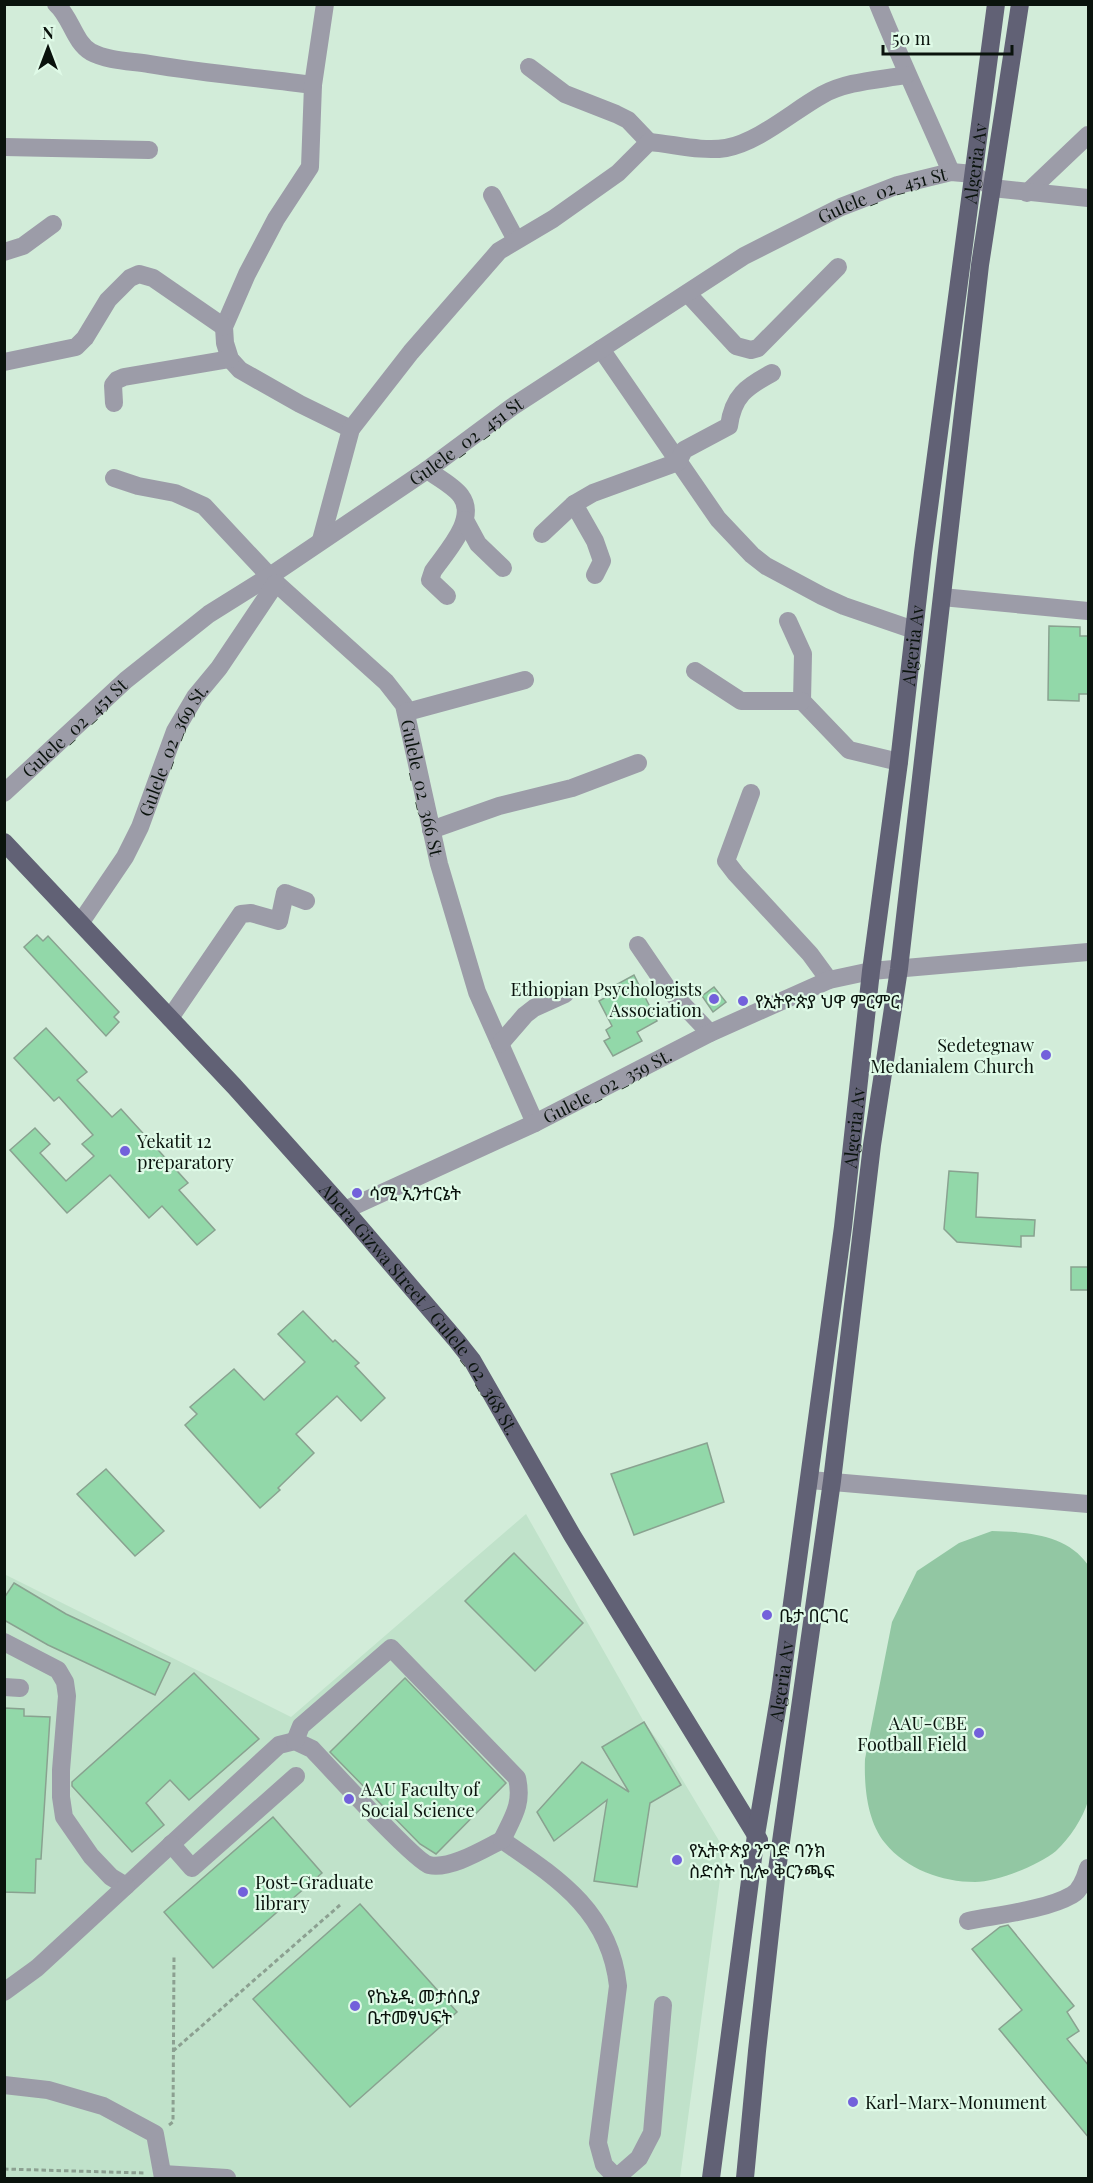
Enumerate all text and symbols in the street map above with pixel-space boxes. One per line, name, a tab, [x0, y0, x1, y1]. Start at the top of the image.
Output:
north arrow	[18, 18, 78, 78]
scale bar	[883, 18, 1012, 56]
text: N	[42, 22, 54, 43]
text: 50 m	[892, 26, 931, 50]
street label: Algeria Av	[957, 121, 992, 206]
street label: Gulele_02_451 St	[813, 161, 950, 229]
street label: Gulele_02_451 St	[404, 391, 528, 491]
street label: Algeria Av	[896, 604, 929, 688]
street label: Gulele_02_451 St	[17, 672, 133, 783]
street label: Gulele_02_369 St.	[133, 678, 213, 820]
street label: Gulele_02_366 St	[396, 717, 449, 859]
place label: Ethiopian Psychologists Association	[511, 977, 702, 1022]
place label: የኢትዮጵያ ህዋ ምርምር	[755, 989, 899, 1013]
marker: Ethiopian Psychologists Association	[707, 992, 721, 1006]
marker: የኢትዮጵያ ህዋ ምርምር	[736, 994, 750, 1008]
place label: Sedetegnaw Medanialem Church	[870, 1033, 1034, 1078]
street label: Gulele_02_359 St.	[538, 1043, 676, 1129]
marker: Sedetegnaw Medanialem Church	[1039, 1048, 1053, 1062]
street label: Algeria Av	[837, 1086, 870, 1170]
place label: Yekatit 12 preparatory	[136, 1129, 234, 1174]
marker: Yekatit 12 preparatory	[118, 1144, 132, 1158]
street label: Abera Gizwa Street / Gulele_02_368 St.	[314, 1177, 524, 1439]
place label: ሳሚ ኢንተርኔት	[369, 1181, 461, 1205]
marker: ሳሚ ኢንተርኔት	[350, 1186, 364, 1200]
place label: ቤታ በርገር	[779, 1603, 848, 1627]
marker: ቤታ በርገር	[760, 1608, 774, 1622]
street label: Algeria Av	[763, 1639, 799, 1724]
place label: AAU-CBE Football Field	[857, 1711, 968, 1756]
marker: AAU-CBE Football Field	[972, 1726, 986, 1740]
place label: AAU Faculty of Social Science	[360, 1777, 481, 1822]
marker: AAU Faculty of Social Science	[342, 1792, 356, 1806]
place label: የኢትዮጵያ ንግድ ባንክ ስድስት ኪሎ ቅርንጫፍ	[689, 1838, 834, 1883]
marker: የኢትዮጵያ ንግድ ባንክ ስድስት ኪሎ ቅርንጫፍ	[670, 1853, 684, 1867]
place label: Post-Graduate library	[255, 1870, 374, 1915]
marker: Post-Graduate library	[236, 1885, 250, 1899]
place label: የኬኔዲ መታሰቢያ ቤተመፃህፍት	[367, 1984, 480, 2029]
marker: የኬኔዲ መታሰቢያ ቤተመፃህፍት	[348, 1999, 362, 2013]
place label: Karl-Marx-Monument	[865, 2090, 1047, 2114]
marker: Karl-Marx-Monument	[846, 2095, 860, 2109]

